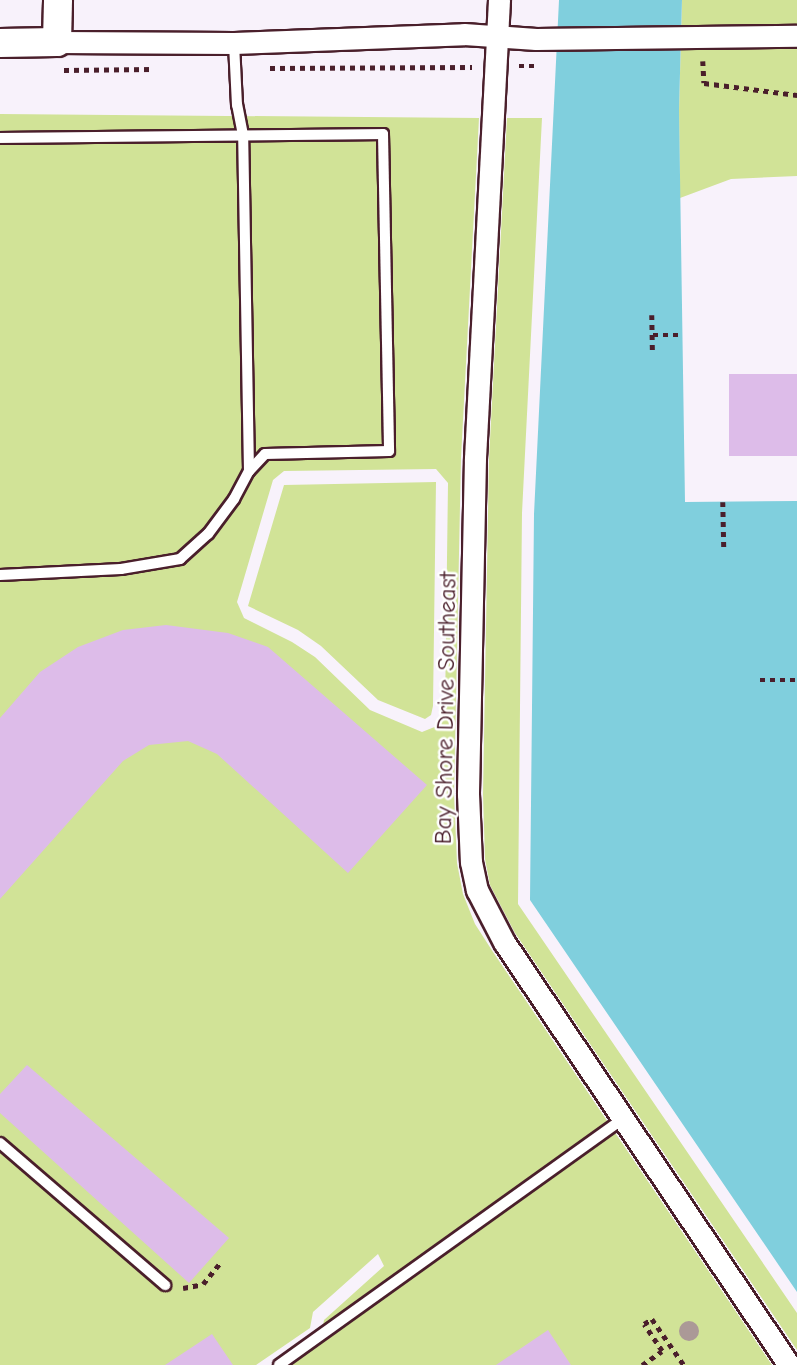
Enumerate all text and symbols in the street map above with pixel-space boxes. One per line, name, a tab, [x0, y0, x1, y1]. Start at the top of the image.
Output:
street label: Bay Shore Drive Southeast	[429, 571, 463, 845]

